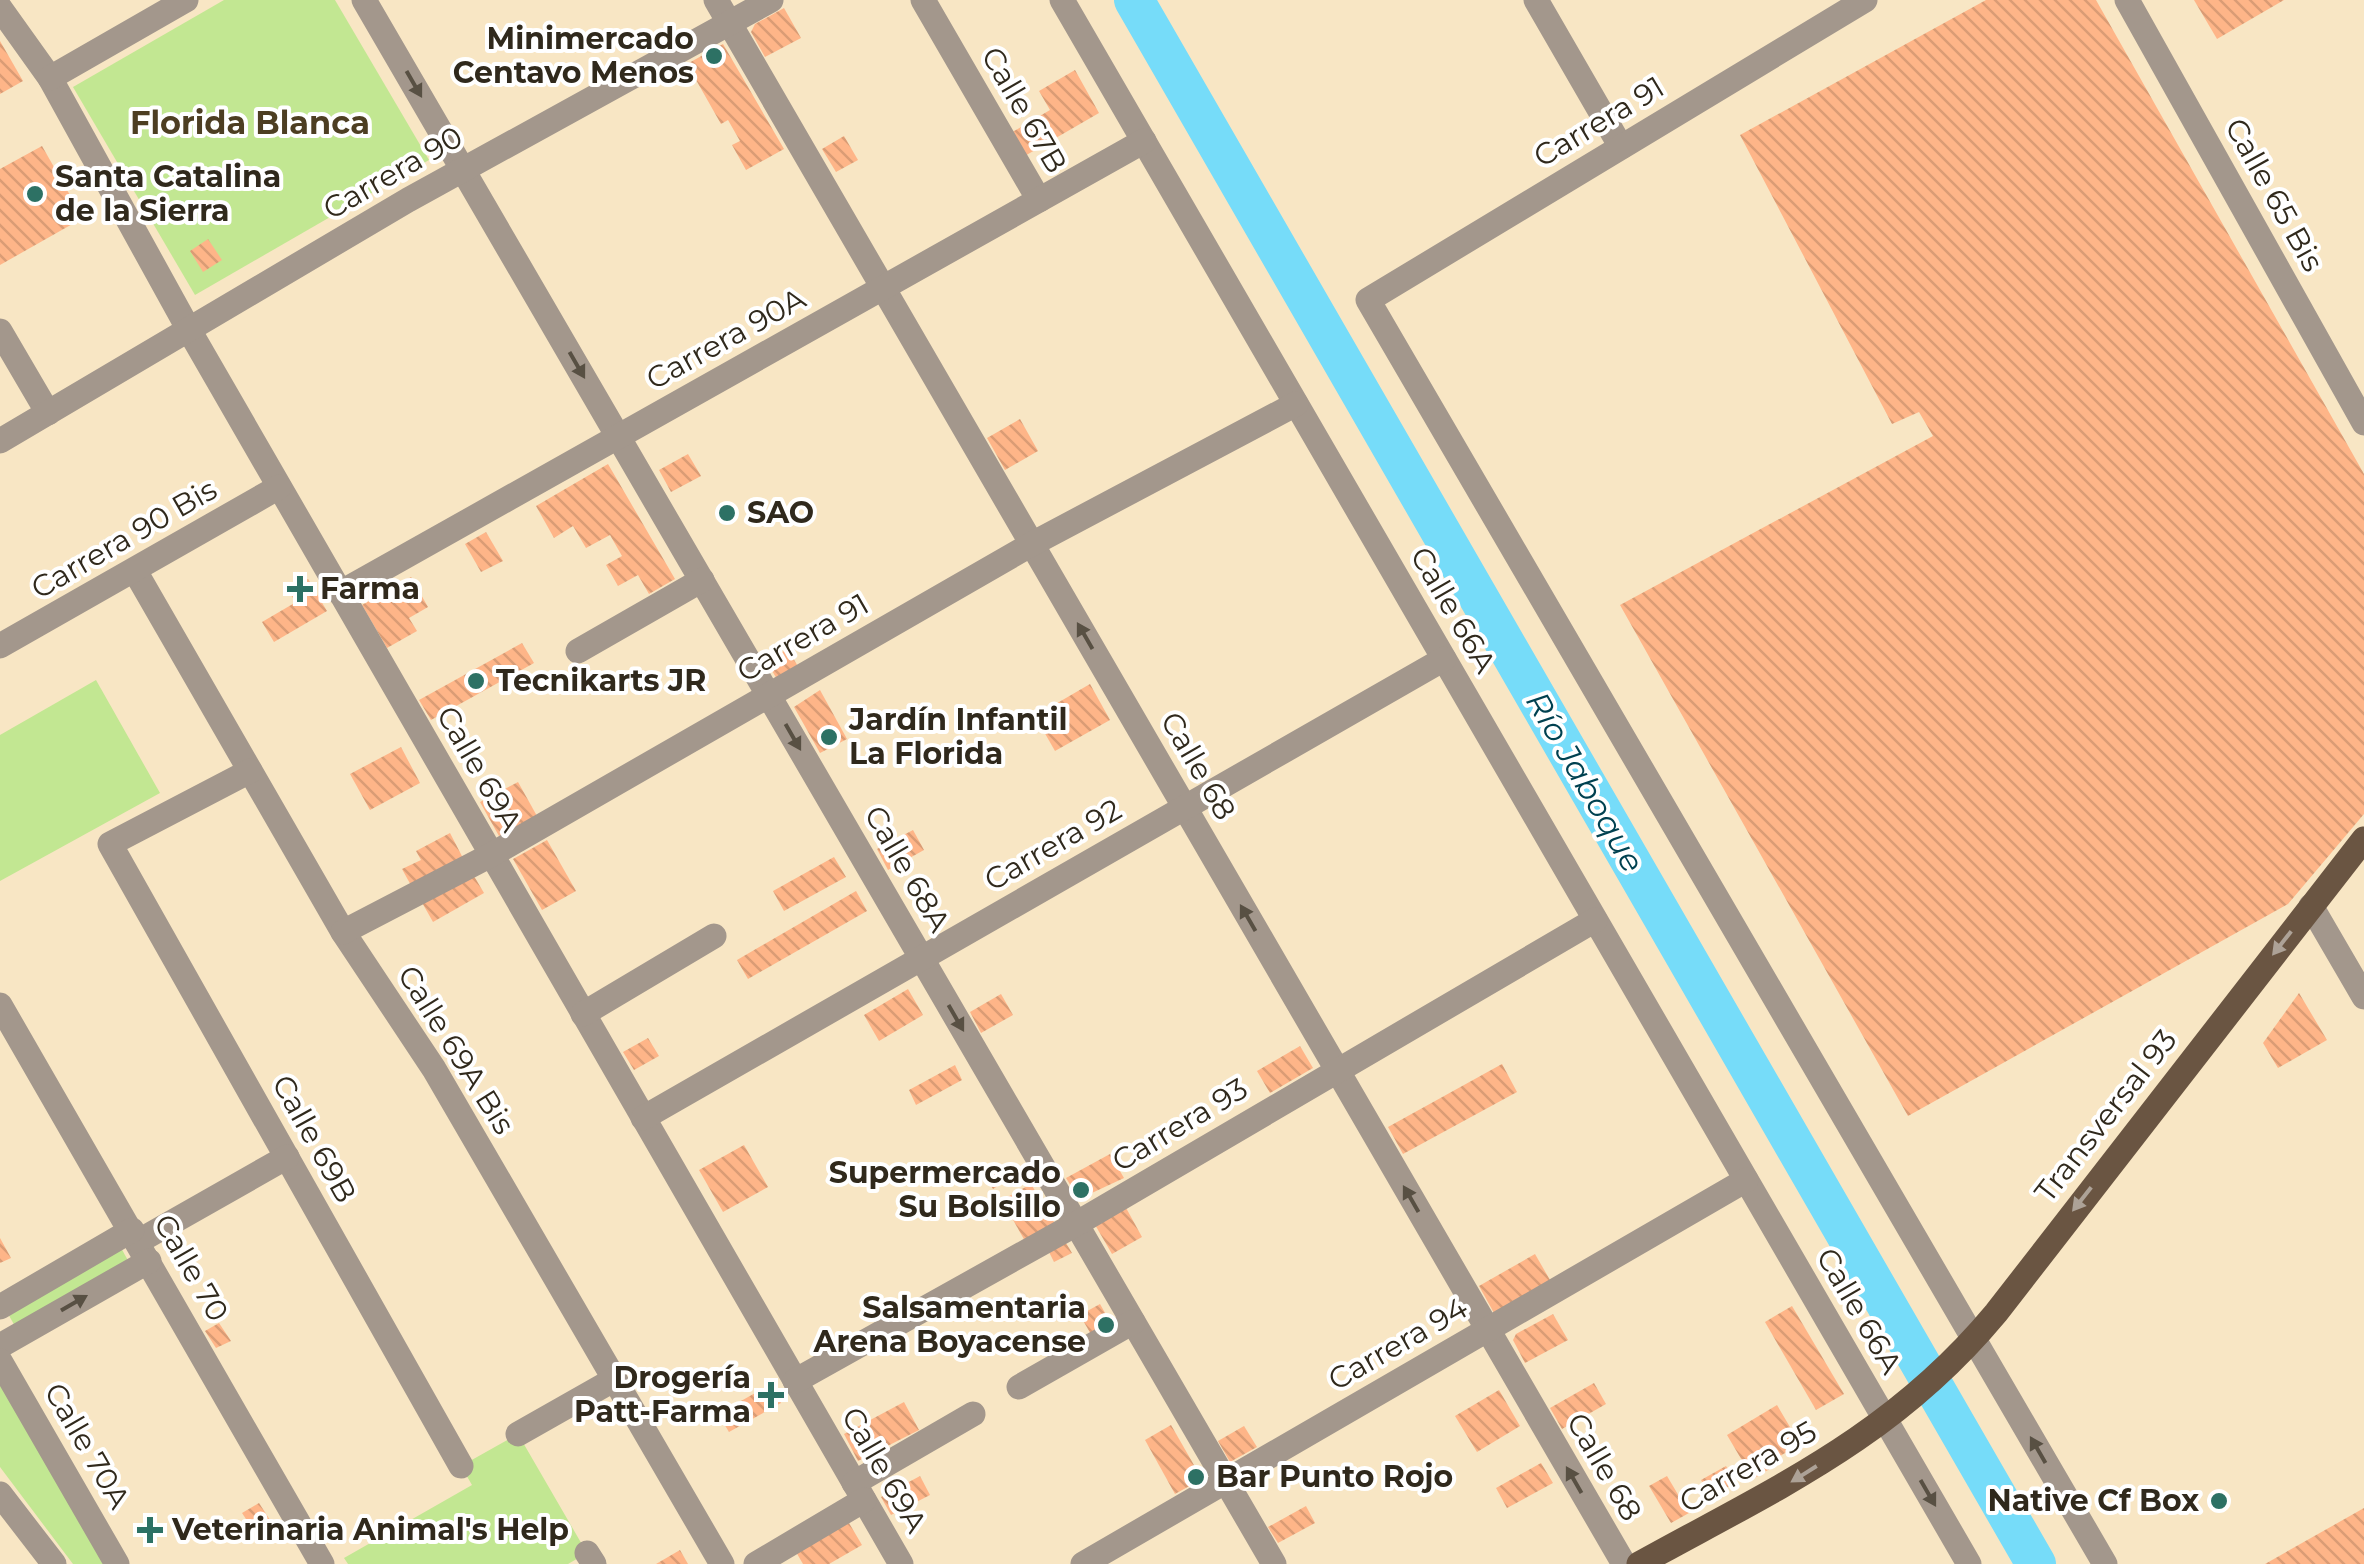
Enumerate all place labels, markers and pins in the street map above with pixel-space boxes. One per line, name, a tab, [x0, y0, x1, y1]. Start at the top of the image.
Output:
place label: Minimercado Centavo Menos	[453, 20, 694, 91]
marker: Minimercado Centavo Menos	[703, 45, 725, 67]
place label: Santa Catalina de la Sierra	[55, 158, 281, 229]
marker: Santa Catalina de la Sierra	[24, 183, 46, 205]
place label: SAO	[747, 494, 814, 531]
marker: SAO	[716, 502, 738, 524]
place label: Farma	[320, 570, 420, 607]
marker: Farma	[289, 578, 311, 600]
place label: Tecnikarts JR	[496, 662, 706, 699]
marker: Tecnikarts JR	[465, 670, 487, 692]
place label: Jardín Infantil La Florida	[848, 701, 1068, 772]
marker: Jardín Infantil La Florida	[818, 726, 840, 748]
place label: Supermercado Su Bolsillo	[829, 1154, 1061, 1225]
marker: Supermercado Su Bolsillo	[1070, 1179, 1092, 1201]
place label: Salsamentaria Arena Boyacense	[813, 1289, 1086, 1360]
marker: Salsamentaria Arena Boyacense	[1095, 1314, 1117, 1336]
place label: Drogería Patt-Farma	[574, 1359, 751, 1430]
marker: Drogería Patt-Farma	[760, 1384, 782, 1406]
place label: Bar Punto Rojo	[1216, 1458, 1453, 1495]
marker: Bar Punto Rojo	[1185, 1466, 1207, 1488]
place label: Native Cf Box	[1987, 1482, 2199, 1519]
marker: Native Cf Box	[2208, 1490, 2230, 1512]
place label: Veterinaria Animal's Help	[171, 1511, 569, 1548]
marker: Veterinaria Animal's Help	[137, 1517, 163, 1543]

